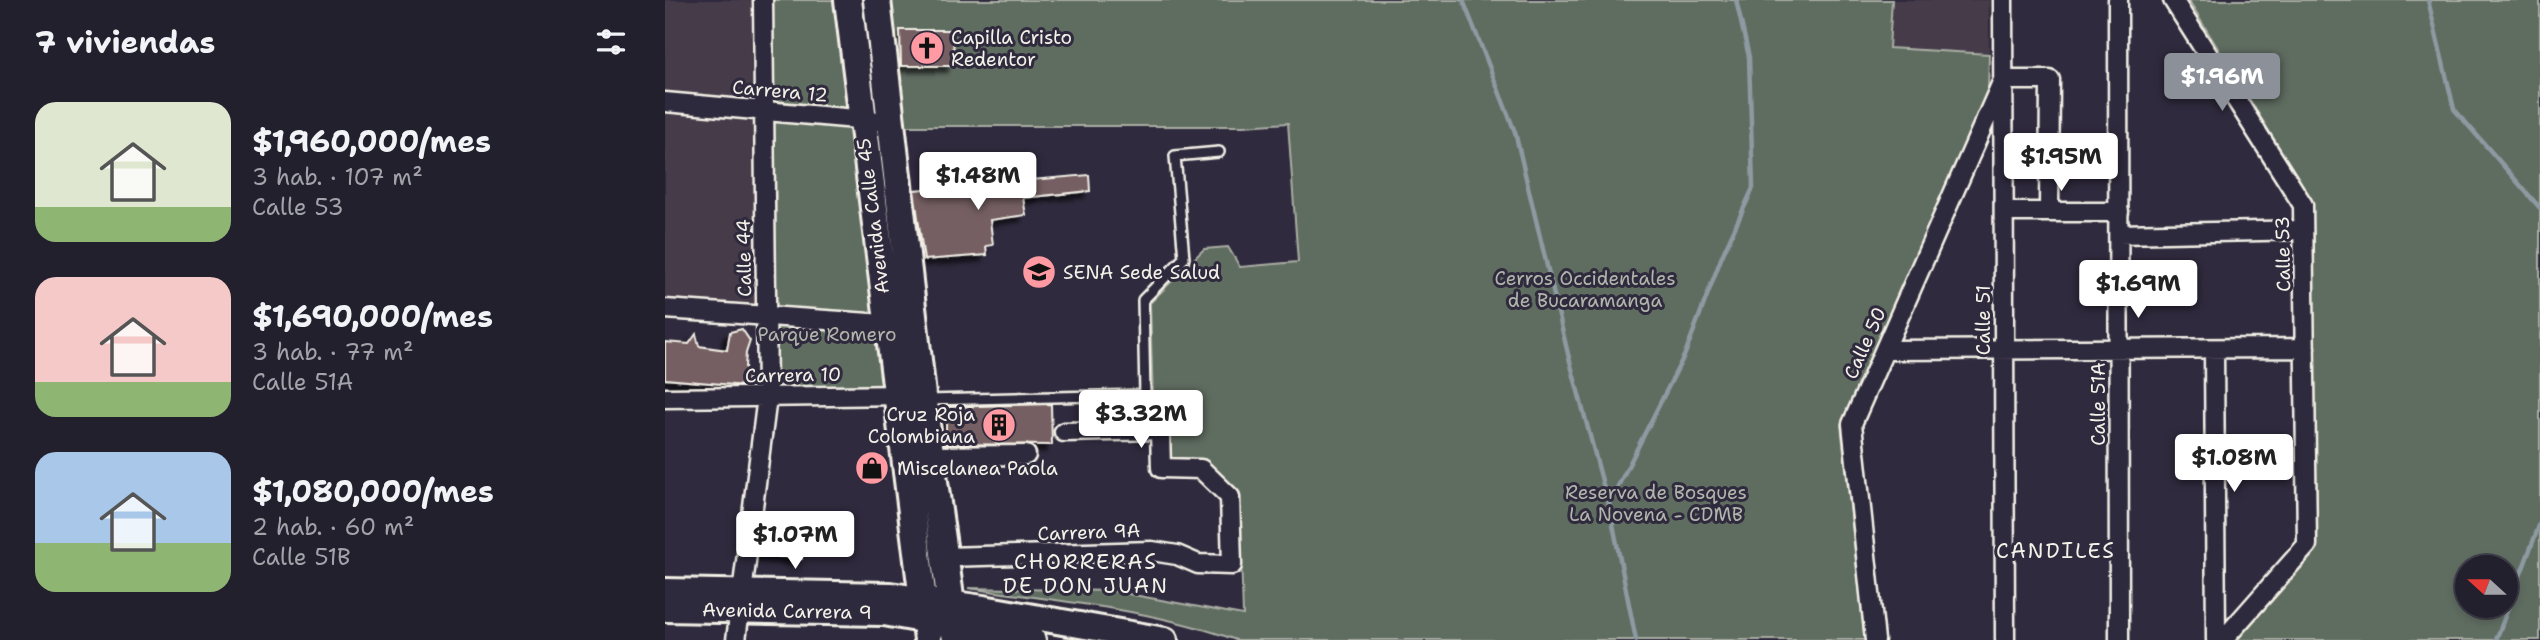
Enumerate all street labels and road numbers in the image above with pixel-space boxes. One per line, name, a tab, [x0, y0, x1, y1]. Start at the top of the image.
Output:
street label: Carrera 12	[731, 74, 829, 108]
street label: Avenida Calle 45	[851, 137, 895, 295]
street label: Calle 53	[2270, 216, 2296, 292]
street label: Calle 44	[731, 219, 757, 297]
street label: Calle 51	[1971, 285, 1996, 355]
street label: Calle 50	[1838, 303, 1892, 383]
street label: Carrera 10	[745, 362, 841, 388]
street label: Calle 51A	[2086, 362, 2111, 446]
street label: Carrera 9A	[1037, 518, 1141, 546]
street label: Avenida Carrera 9	[702, 597, 872, 625]

